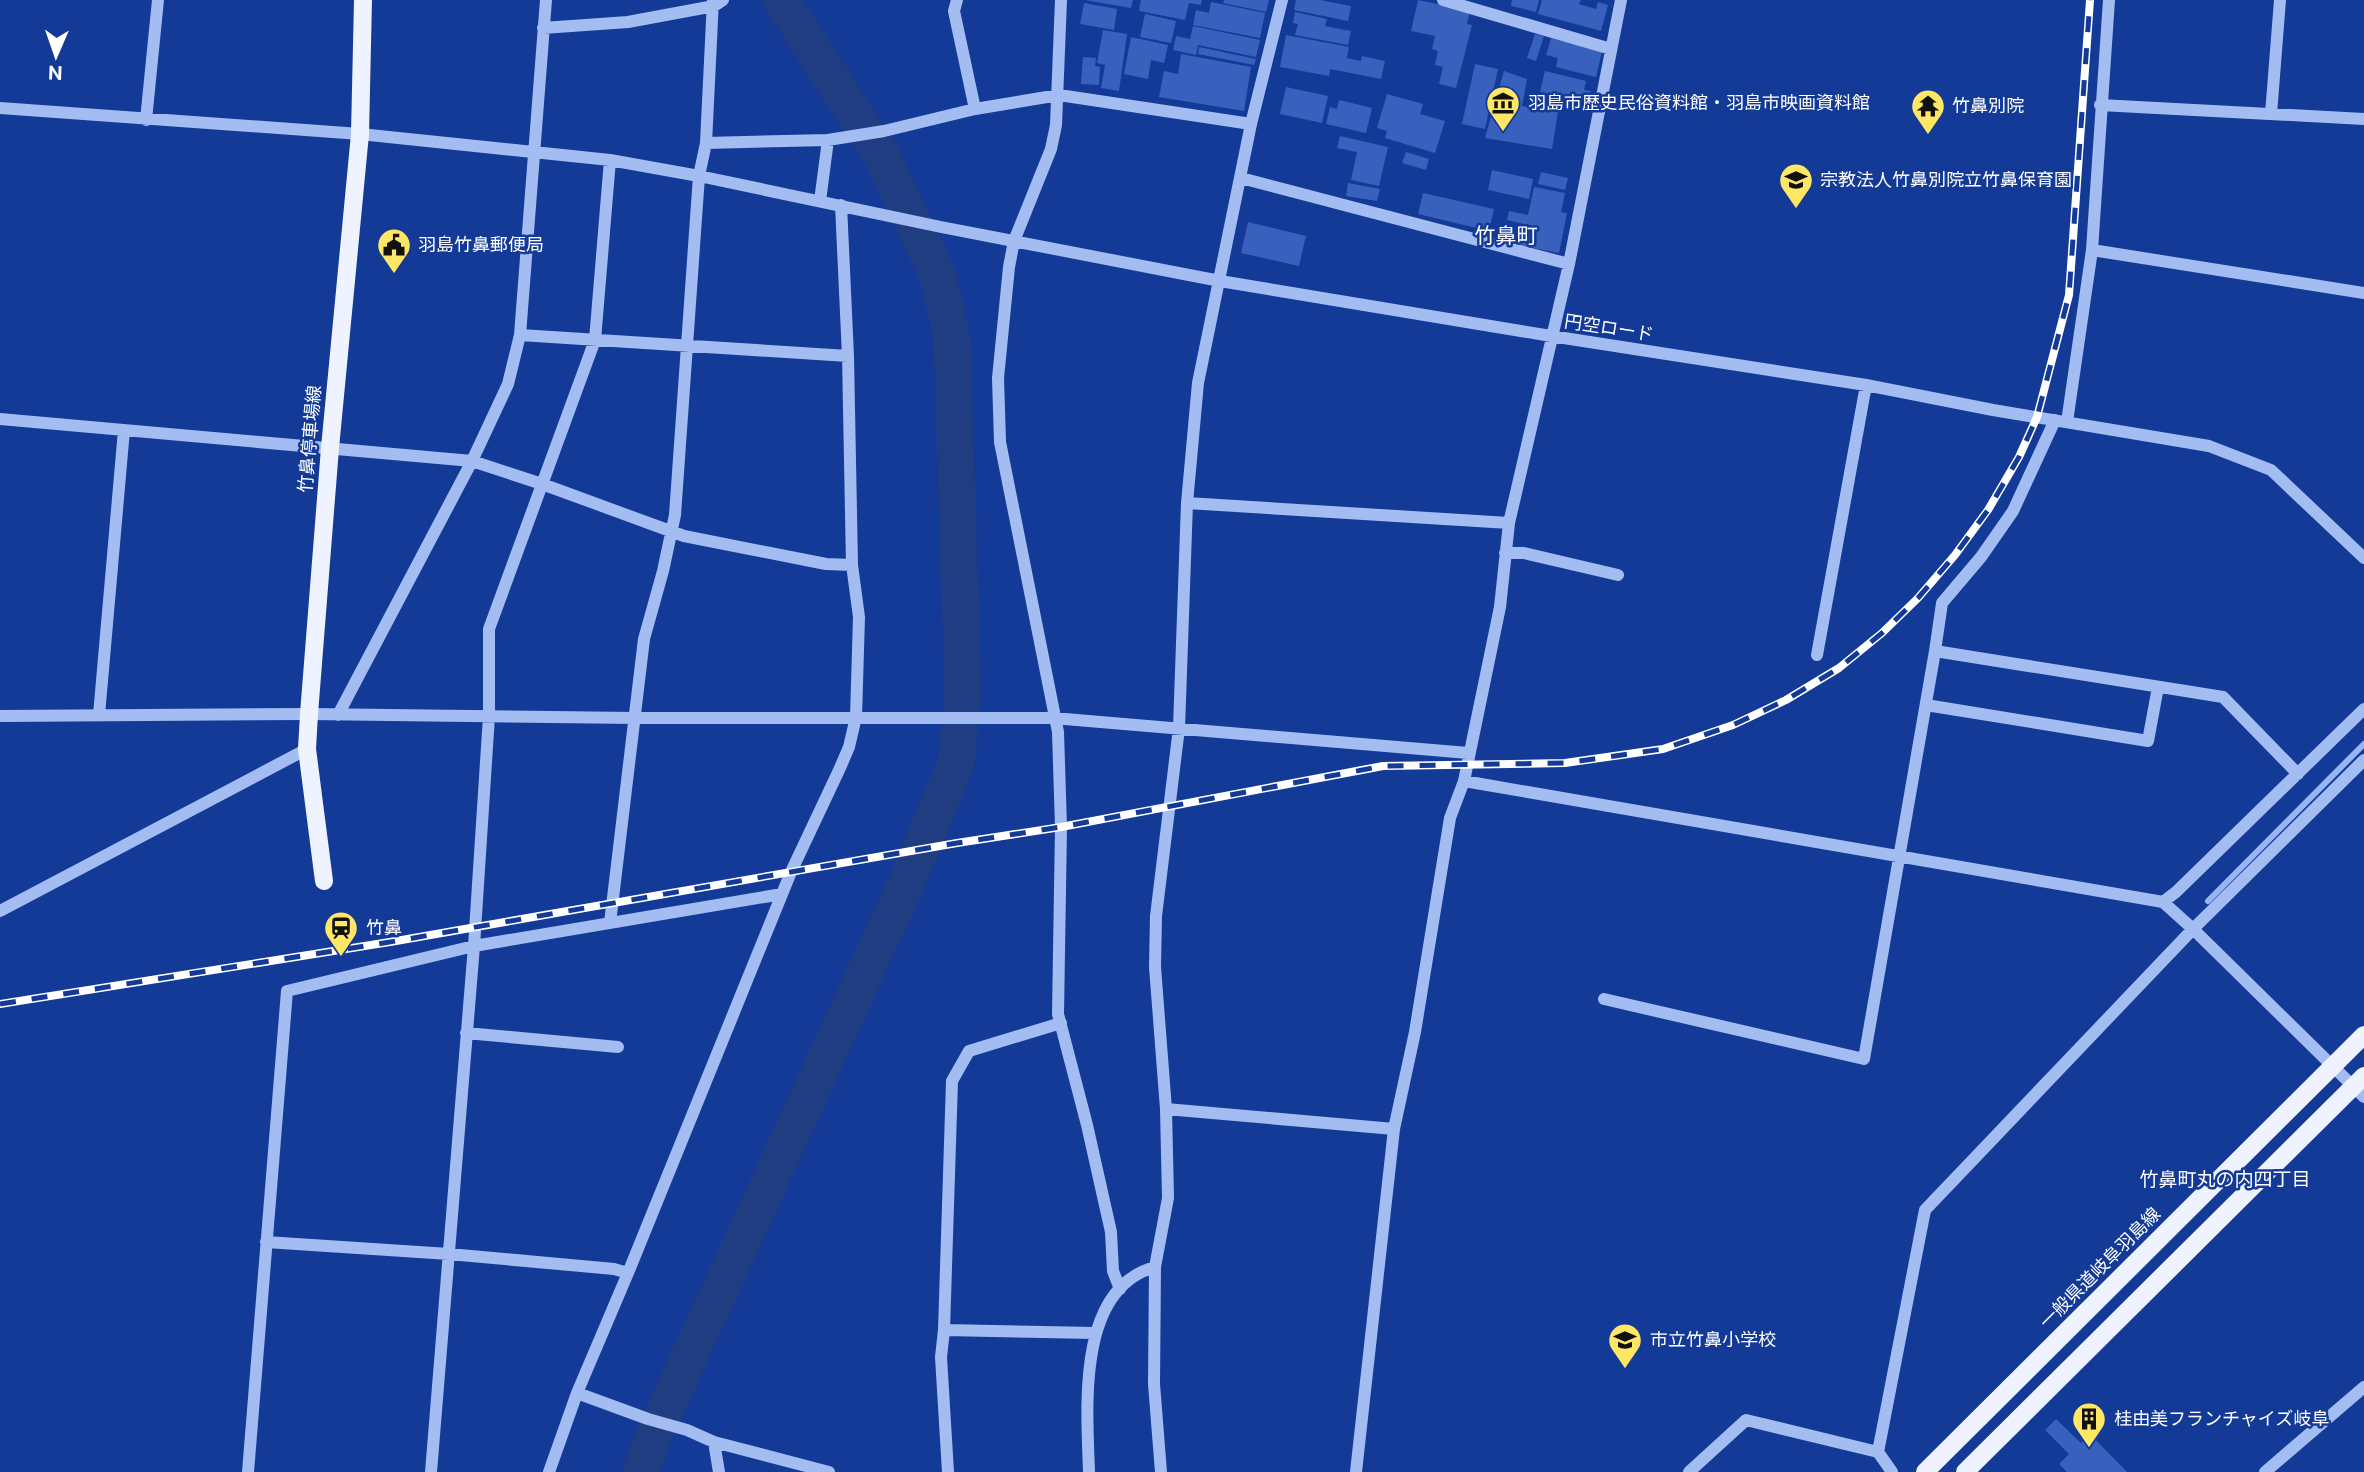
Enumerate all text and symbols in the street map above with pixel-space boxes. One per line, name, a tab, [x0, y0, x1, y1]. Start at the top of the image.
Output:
north arrow	[21, 21, 91, 91]
text: N	[48, 62, 63, 84]
museum icon: 羽島市歴史民俗資料館・羽島市映画資料館	[1484, 84, 1522, 133]
temple icon: 竹鼻別院	[1909, 87, 1947, 136]
place label: 羽島市歴史民俗資料館・羽島市映画資料館	[1528, 92, 1870, 113]
place label: 竹鼻別院	[1952, 95, 2024, 116]
school or university icon: 宗教法人竹鼻別院立竹鼻保育園	[1777, 161, 1815, 210]
place label: 宗教法人竹鼻別院立竹鼻保育園	[1820, 169, 2072, 190]
district label: 竹鼻町	[1475, 223, 1538, 248]
public building icon: 羽島竹鼻郵便局	[375, 226, 413, 275]
place label: 羽島竹鼻郵便局	[418, 234, 544, 255]
street label: 円空ロード	[1563, 310, 1655, 345]
street label: 竹鼻停車場線	[294, 384, 325, 494]
station icon: 竹鼻	[322, 909, 360, 958]
place label: 竹鼻	[366, 917, 402, 938]
district label: 竹鼻町丸の内四丁目	[2139, 1168, 2311, 1190]
street label: 一般県道岐阜羽島線	[2035, 1203, 2164, 1332]
school or university icon: 市立竹鼻小学校	[1606, 1321, 1644, 1370]
place label: 市立竹鼻小学校	[1650, 1329, 1776, 1350]
building icon: 桂由美フランチャイズ岐阜	[2070, 1400, 2108, 1449]
place label: 桂由美フランチャイズ岐阜	[2114, 1408, 2329, 1429]

